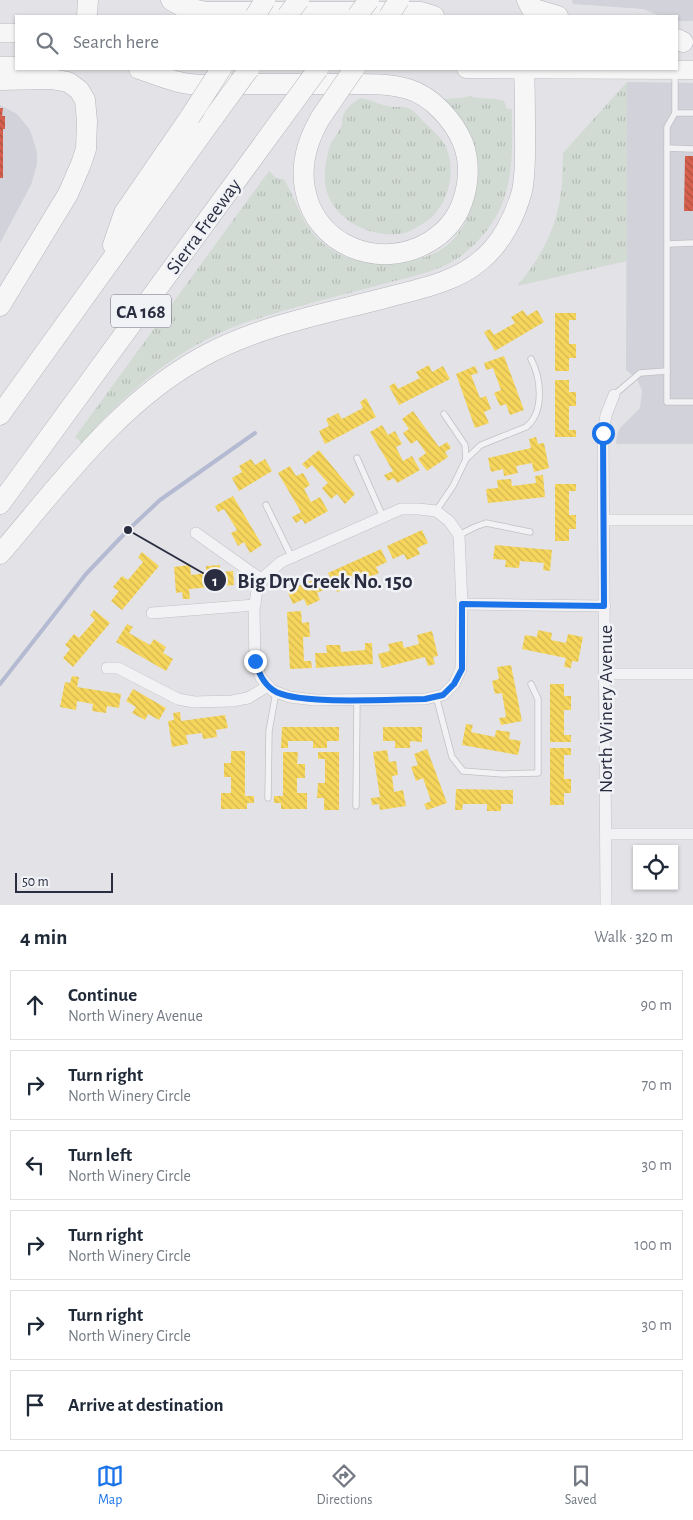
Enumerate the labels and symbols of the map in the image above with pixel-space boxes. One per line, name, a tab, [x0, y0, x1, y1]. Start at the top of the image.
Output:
street label: Sierra Freeway	[163, 175, 245, 278]
road number: CA 168	[111, 294, 171, 328]
route start	[592, 422, 615, 445]
callout: Big Dry Creek No. 150	[202, 562, 423, 598]
text: Big Dry Creek No. 150	[237, 571, 413, 592]
text: 1	[212, 574, 218, 589]
street label: North Winery Avenue	[596, 625, 616, 793]
route end	[244, 650, 267, 673]
scale bar	[15, 870, 112, 893]

